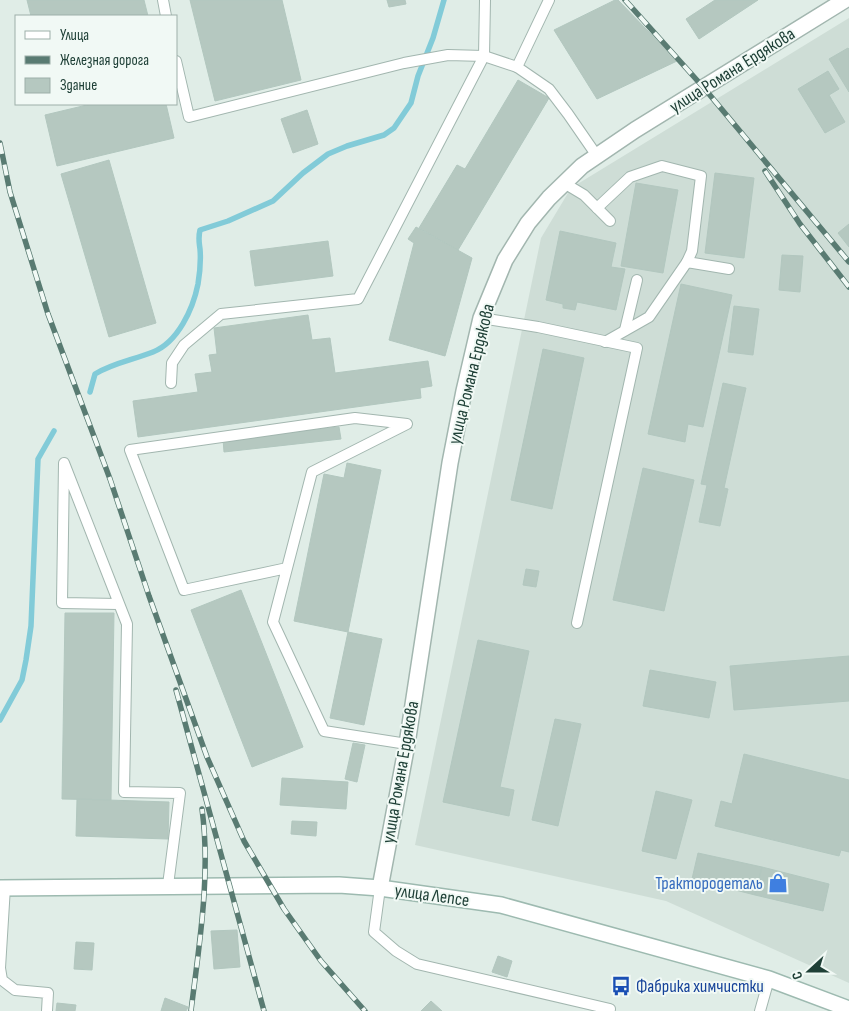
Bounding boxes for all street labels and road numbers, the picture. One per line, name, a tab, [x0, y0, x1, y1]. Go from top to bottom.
street label: улица Романа Ердякова	[666, 23, 799, 117]
street label: улица Романа Ердякова	[444, 302, 499, 446]
street label: улица Романа Ердякова	[378, 699, 423, 845]
street label: улица Лепсе	[393, 880, 471, 911]

